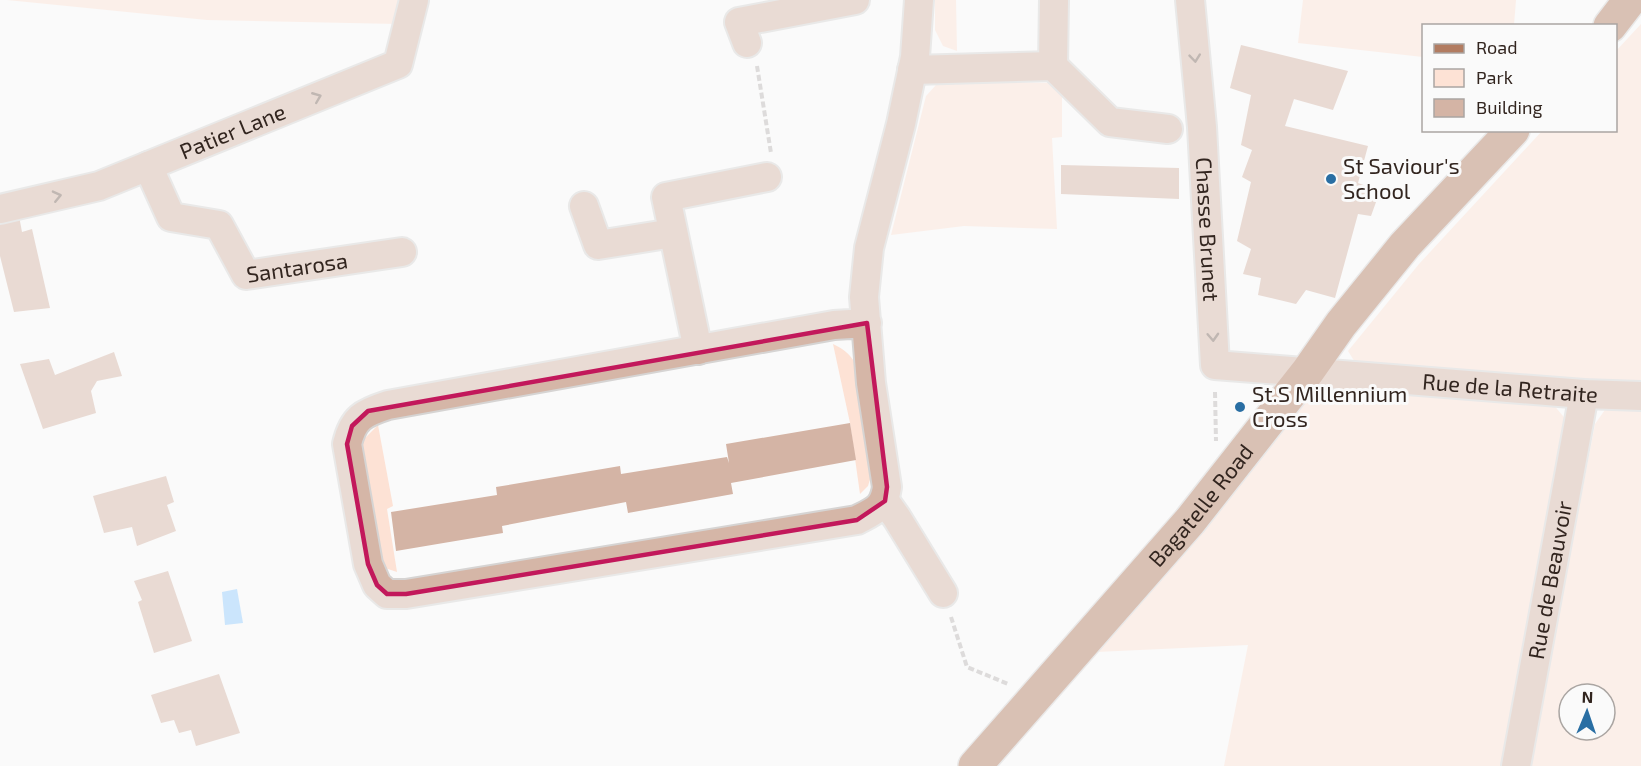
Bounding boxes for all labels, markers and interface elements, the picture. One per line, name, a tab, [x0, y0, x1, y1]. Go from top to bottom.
legend	[1422, 24, 1617, 132]
text: Road	[1476, 36, 1517, 58]
one-way arrow	[1188, 54, 1201, 63]
text: Park	[1476, 66, 1513, 88]
one-way arrow	[311, 92, 322, 104]
text: Building	[1476, 96, 1543, 118]
street label: Patier Lane	[176, 97, 289, 164]
place label: St Saviour's School	[1343, 152, 1460, 203]
street label: Chasse Brunet	[1192, 156, 1226, 302]
marker: St Saviour's School	[1324, 172, 1338, 186]
one-way arrow	[52, 190, 62, 203]
street label: Santarosa	[245, 246, 349, 287]
one-way arrow	[1207, 332, 1220, 341]
street label: Rue de la Retraite	[1421, 367, 1598, 406]
place label: St.S Millennium Cross	[1252, 380, 1407, 431]
marker: St.S Millennium Cross	[1233, 400, 1247, 414]
street label: Bagatelle Road	[1142, 438, 1258, 571]
street label: Rue de Beauvoir	[1522, 498, 1576, 661]
north arrow	[1557, 682, 1617, 742]
text: N	[1581, 687, 1594, 706]

